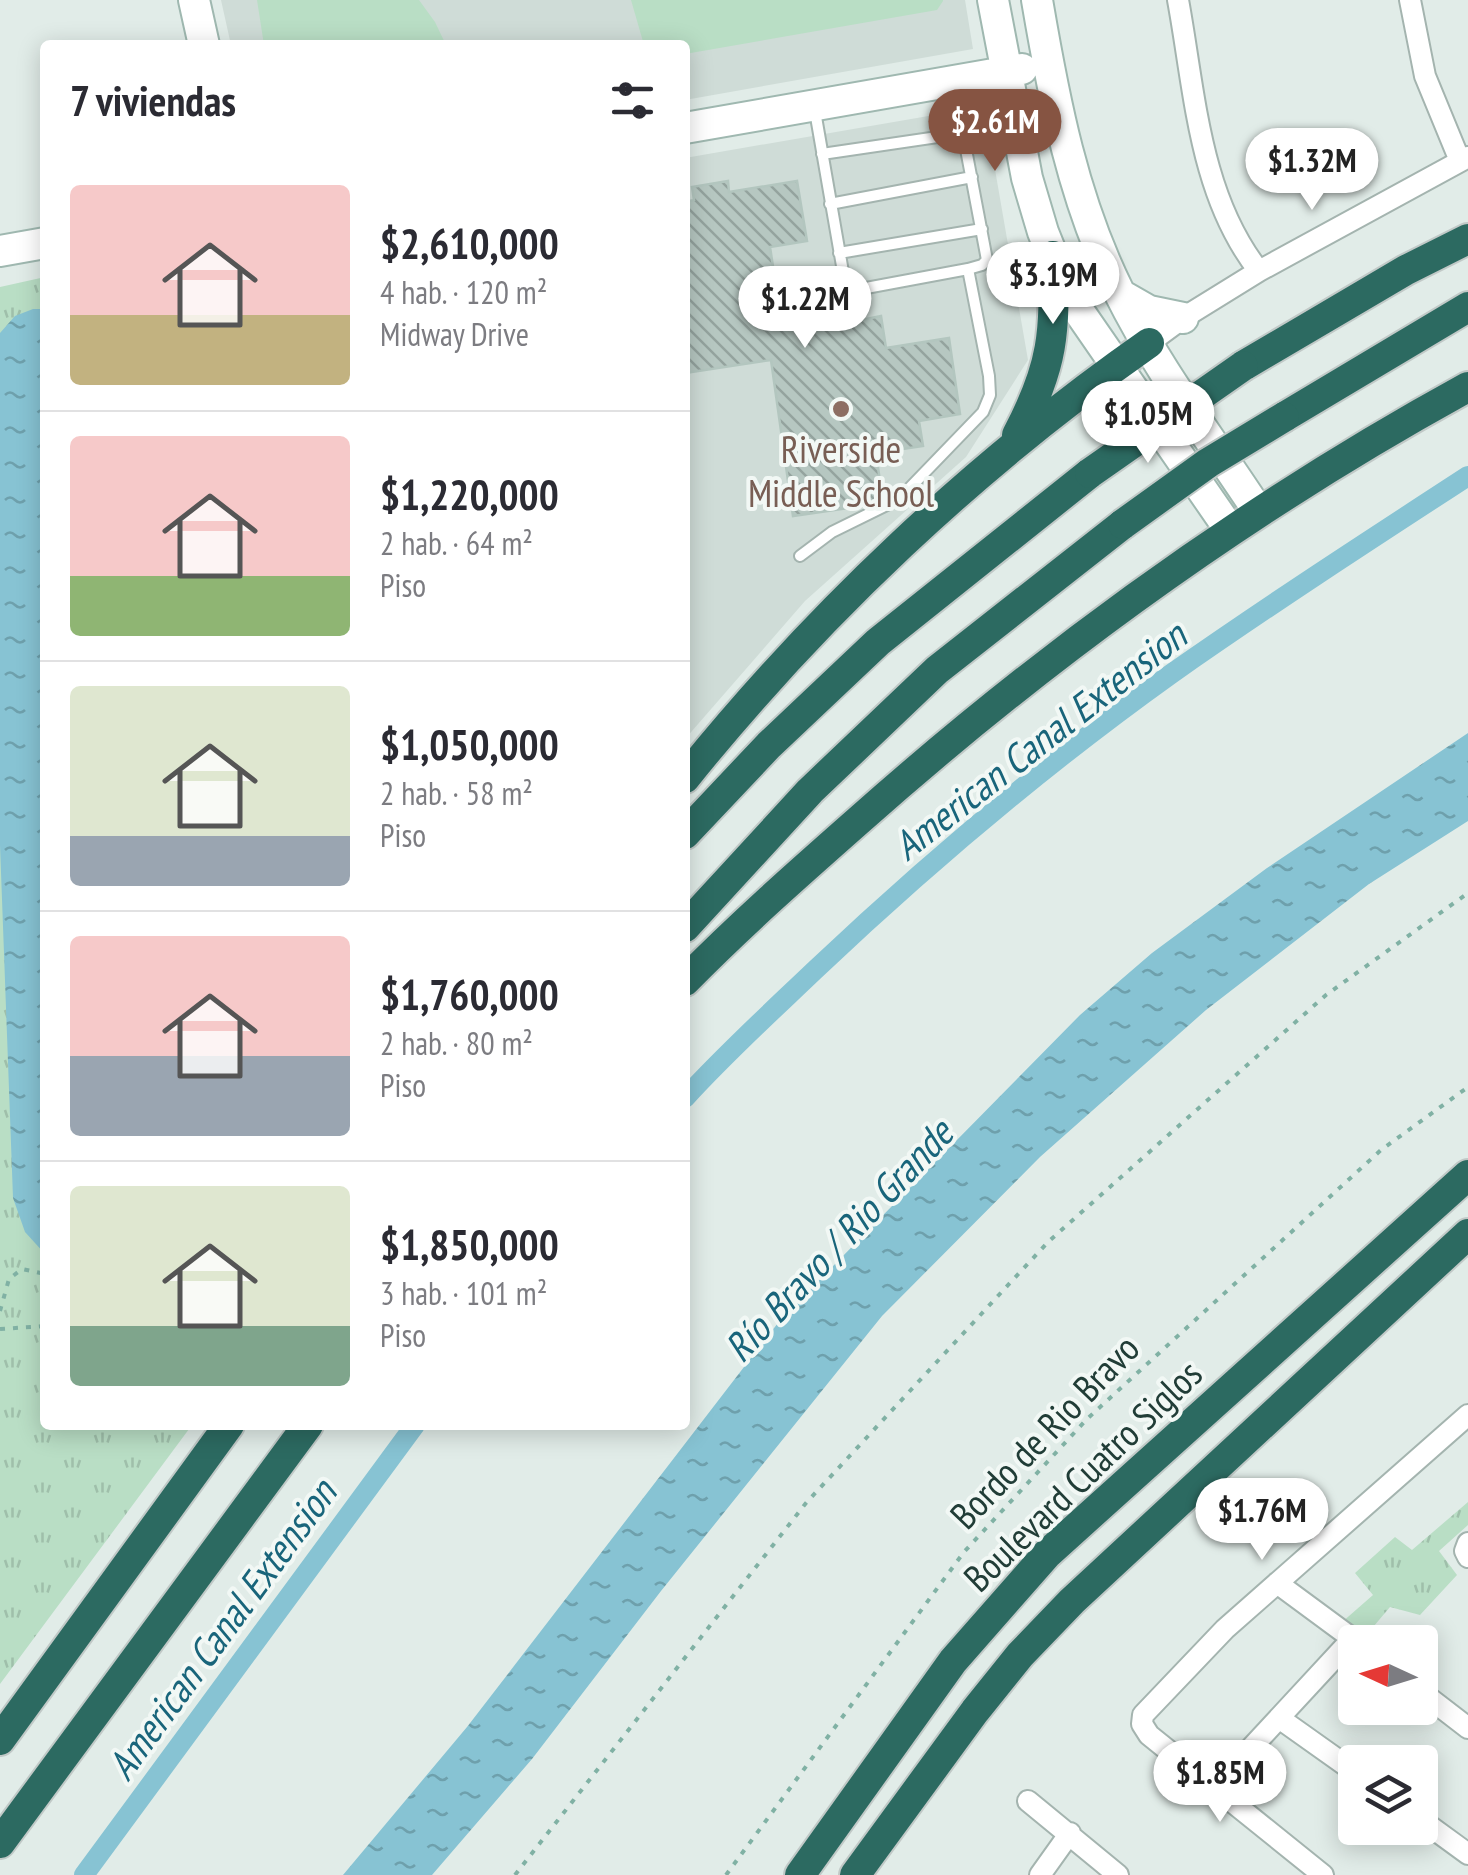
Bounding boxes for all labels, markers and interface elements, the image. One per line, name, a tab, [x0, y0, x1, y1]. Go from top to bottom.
text: 7 viviendas	[70, 73, 236, 128]
icon: filters	[605, 73, 660, 128]
pin: $2.61M	[914, 89, 1076, 174]
text: $2.61M	[950, 100, 1040, 142]
pin: $1.32M	[1231, 128, 1393, 213]
text: $1.32M	[1267, 139, 1357, 181]
text: $2,610,000	[380, 216, 559, 271]
icon: home	[150, 225, 270, 345]
pin: $3.19M	[972, 242, 1134, 327]
text: $3.19M	[1008, 253, 1098, 295]
pin: $1.22M	[724, 266, 886, 351]
text: 4 hab. · 120 m²	[380, 271, 547, 313]
text: $1.22M	[760, 277, 850, 319]
text: Midway Drive	[380, 313, 529, 355]
pin: $1.05M	[1067, 381, 1229, 466]
text: $1.05M	[1103, 392, 1193, 434]
marker: Riverside Middle School	[830, 398, 852, 420]
place label: Riverside Middle School	[748, 424, 934, 517]
text: $1,220,000	[380, 467, 559, 522]
icon: home	[150, 476, 270, 596]
text: 2 hab. · 64 m²	[380, 522, 533, 564]
text: Piso	[380, 564, 426, 606]
water label: American Canal Extension	[882, 608, 1198, 871]
text: $1,050,000	[380, 717, 559, 772]
icon: home	[150, 726, 270, 846]
text: 2 hab. · 58 m²	[380, 772, 533, 814]
text: Piso	[380, 814, 426, 856]
text: $1,760,000	[380, 967, 559, 1022]
icon: home	[150, 976, 270, 1096]
text: 2 hab. · 80 m²	[380, 1022, 533, 1064]
text: Piso	[380, 1064, 426, 1106]
water label: Río Bravo / Rio Grande	[712, 1106, 965, 1372]
text: $1,850,000	[380, 1217, 559, 1272]
icon: home	[150, 1226, 270, 1346]
text: 3 hab. · 101 m²	[380, 1272, 547, 1314]
text: Piso	[380, 1314, 426, 1356]
street label: Bordo de Rio Bravo	[939, 1324, 1149, 1538]
street label: Boulevard Cuatro Siglos	[953, 1349, 1211, 1601]
water label: American Canal Extension	[95, 1467, 349, 1789]
pin: $1.76M	[1181, 1478, 1343, 1563]
text: $1.76M	[1217, 1489, 1307, 1531]
north arrow	[1338, 1625, 1438, 1725]
map controls	[1338, 1625, 1438, 1845]
pin: $1.85M	[1139, 1740, 1301, 1825]
button: layers	[1338, 1745, 1438, 1845]
text: $1.85M	[1175, 1751, 1265, 1793]

